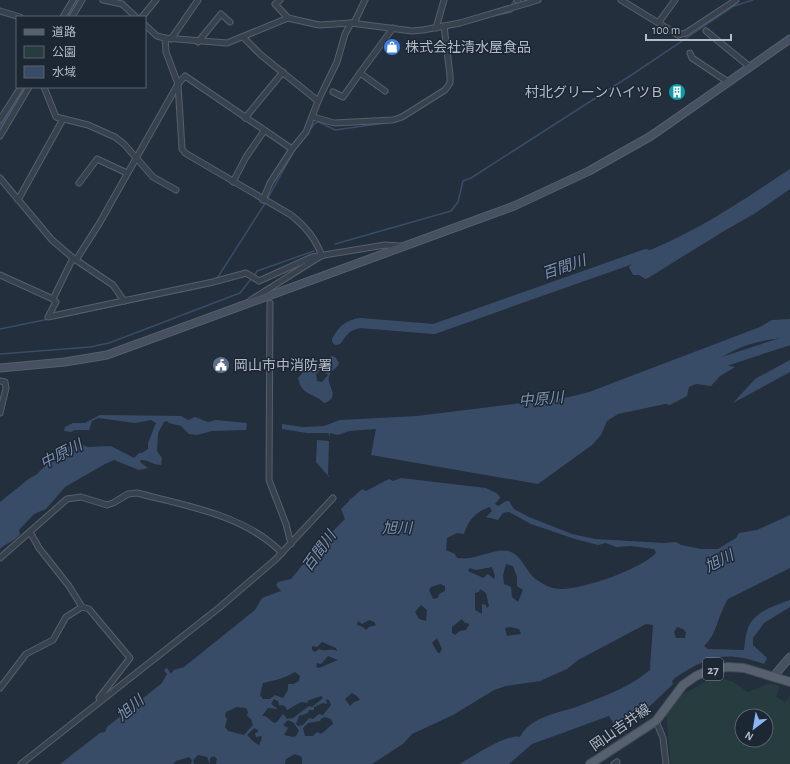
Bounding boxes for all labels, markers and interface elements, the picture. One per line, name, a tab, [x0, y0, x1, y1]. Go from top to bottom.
legend	[16, 16, 146, 88]
scale bar	[646, 16, 731, 42]
text: 100 m	[652, 24, 680, 36]
text: 道路	[52, 25, 76, 38]
shop icon: 株式会社清水屋食品	[382, 37, 402, 57]
place label: 株式会社清水屋食品	[405, 40, 531, 55]
text: 公園	[52, 46, 76, 58]
text: 水域	[52, 66, 76, 78]
building icon: 村北グリーンハイツＢ	[667, 82, 687, 102]
place label: 村北グリーンハイツＢ	[525, 84, 664, 100]
water label: 百間川	[540, 252, 590, 282]
public building icon: 岡山市中消防署	[211, 355, 231, 375]
place label: 岡山市中消防署	[234, 358, 332, 373]
water label: 中原川	[518, 389, 566, 409]
water label: 中原川	[37, 436, 86, 471]
water label: 旭川	[382, 520, 414, 536]
water label: 百間川	[300, 527, 340, 574]
water label: 旭川	[702, 546, 738, 575]
road number: 27	[703, 658, 723, 680]
water label: 旭川	[113, 691, 148, 724]
street label: 岡山吉井線	[587, 700, 653, 754]
north arrow	[734, 708, 774, 748]
text: N	[743, 729, 755, 743]

